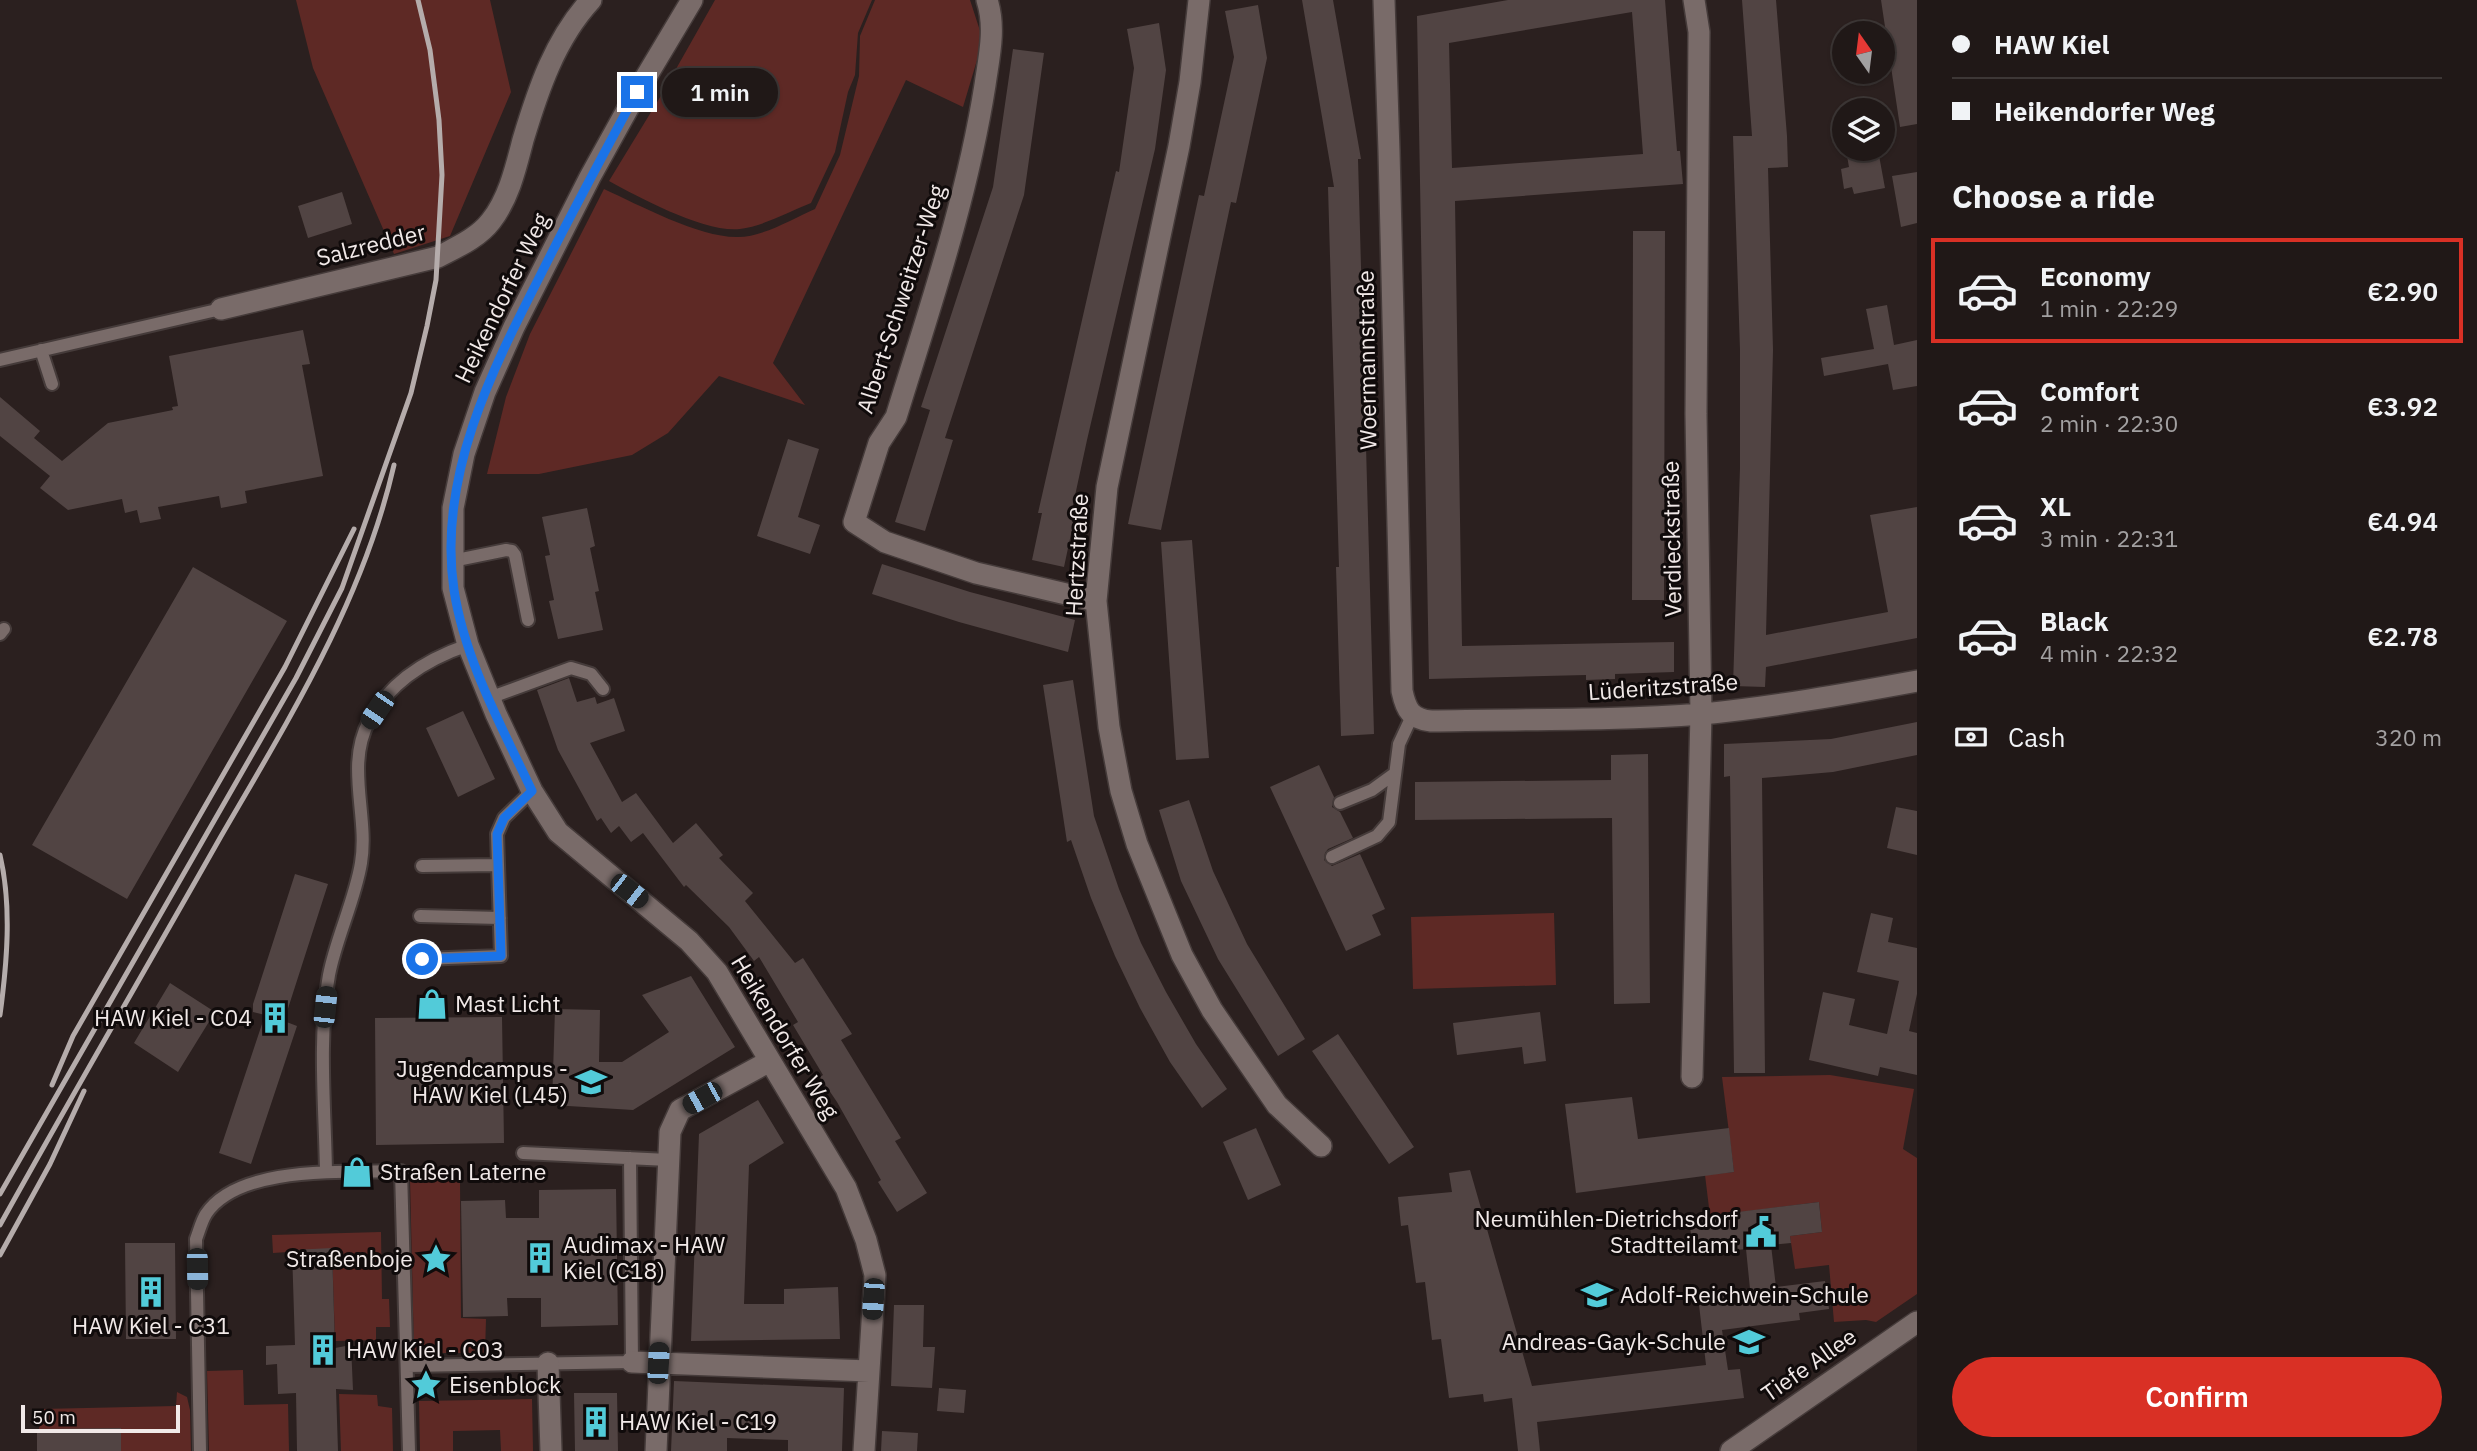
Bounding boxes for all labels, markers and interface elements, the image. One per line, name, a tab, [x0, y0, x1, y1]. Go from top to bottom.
north arrow	[1832, 21, 1895, 84]
map controls	[1832, 21, 1895, 161]
text: HAW Kiel	[1994, 27, 2109, 61]
callout: 1 min	[662, 68, 777, 116]
route end	[621, 76, 653, 108]
text: 1 min	[690, 77, 750, 107]
text: Heikendorfer Weg	[1994, 94, 2215, 128]
button: layers	[1832, 98, 1895, 161]
text: Choose a ride	[1952, 175, 2155, 217]
street label: Albert-Schweitzer-Weg	[849, 181, 951, 417]
street label: Heikendorfer Weg	[447, 208, 555, 388]
street label: Salzredder	[313, 216, 429, 272]
icon: car	[1956, 259, 2019, 322]
text: Economy	[2040, 259, 2151, 293]
street label: Woermannstraße	[1349, 270, 1383, 450]
text: €2.90	[2367, 274, 2438, 308]
text: 1 min · 22:29	[2040, 293, 2178, 323]
icon: car	[1956, 374, 2019, 437]
text: Comfort	[2040, 374, 2139, 408]
text: €3.92	[2367, 389, 2438, 423]
text: 2 min · 22:30	[2040, 408, 2178, 438]
street label: Verdieckstraße	[1655, 461, 1687, 618]
icon: car	[1956, 489, 2019, 552]
text: XL	[2040, 489, 2071, 523]
street label: Hertzstraße	[1058, 493, 1094, 617]
text: €4.94	[2367, 504, 2438, 538]
text: 3 min · 22:31	[2040, 523, 2178, 553]
icon: car	[1956, 604, 2019, 667]
text: Black	[2040, 604, 2108, 638]
text: €2.78	[2367, 619, 2438, 653]
text: 4 min · 22:32	[2040, 638, 2178, 668]
street label: Lüderitzstraße	[1587, 666, 1739, 706]
car	[357, 687, 398, 733]
icon: cash	[1952, 718, 1990, 756]
text: Cash	[2008, 720, 2065, 754]
text: 320 m	[2375, 722, 2442, 752]
car	[606, 870, 653, 912]
route start	[406, 943, 438, 975]
street label: Heikendorfer Weg	[725, 949, 847, 1124]
car	[313, 985, 338, 1029]
shop icon: Mast Licht	[415, 987, 449, 1021]
place label: Mast Licht	[455, 988, 560, 1018]
building icon: HAW Kiel - C04	[258, 1001, 292, 1035]
place label: HAW Kiel - C04	[94, 1002, 252, 1032]
place label: Jugendcampus - HAW Kiel (L45)	[396, 1053, 568, 1109]
school or university icon: Jugendcampus - HAW Kiel (L45)	[574, 1065, 608, 1099]
car	[679, 1079, 726, 1117]
shop icon: Straßen Laterne	[340, 1155, 374, 1189]
place label: Straßen Laterne	[380, 1156, 546, 1186]
place label: Neumühlen-Dietrichsdorf Stadtteilamt	[1475, 1203, 1738, 1259]
public building icon: Neumühlen-Dietrichsdorf Stadtteilamt	[1744, 1215, 1778, 1249]
place label: Audimax - HAW Kiel (C18)	[563, 1229, 726, 1285]
building icon: Audimax - HAW Kiel (C18)	[523, 1241, 557, 1275]
place icon: Straßenboje	[419, 1242, 453, 1276]
place label: Straßenboje	[286, 1243, 413, 1273]
car	[187, 1248, 208, 1290]
building icon: HAW Kiel - C31	[134, 1275, 168, 1309]
car	[862, 1277, 885, 1321]
school or university icon: Adolf-Reichwein-Schule	[1580, 1278, 1614, 1312]
place label: Adolf-Reichwein-Schule	[1620, 1279, 1869, 1309]
place label: HAW Kiel - C31	[72, 1310, 230, 1340]
street label: Tiefe Allee	[1755, 1321, 1862, 1408]
school or university icon: Andreas-Gayk-Schule	[1732, 1325, 1766, 1359]
place label: Andreas-Gayk-Schule	[1502, 1326, 1726, 1356]
building icon: HAW Kiel - C03	[306, 1333, 340, 1367]
place label: HAW Kiel - C03	[346, 1334, 504, 1364]
car	[647, 1341, 670, 1385]
button: Confirm	[1952, 1357, 2442, 1437]
place icon: Eisenblock	[409, 1368, 443, 1402]
place label: Eisenblock	[449, 1369, 561, 1399]
scale bar	[21, 1402, 180, 1434]
text: 50 m	[32, 1405, 76, 1429]
building icon: HAW Kiel - C19	[579, 1405, 613, 1439]
place label: HAW Kiel - C19	[619, 1406, 777, 1436]

